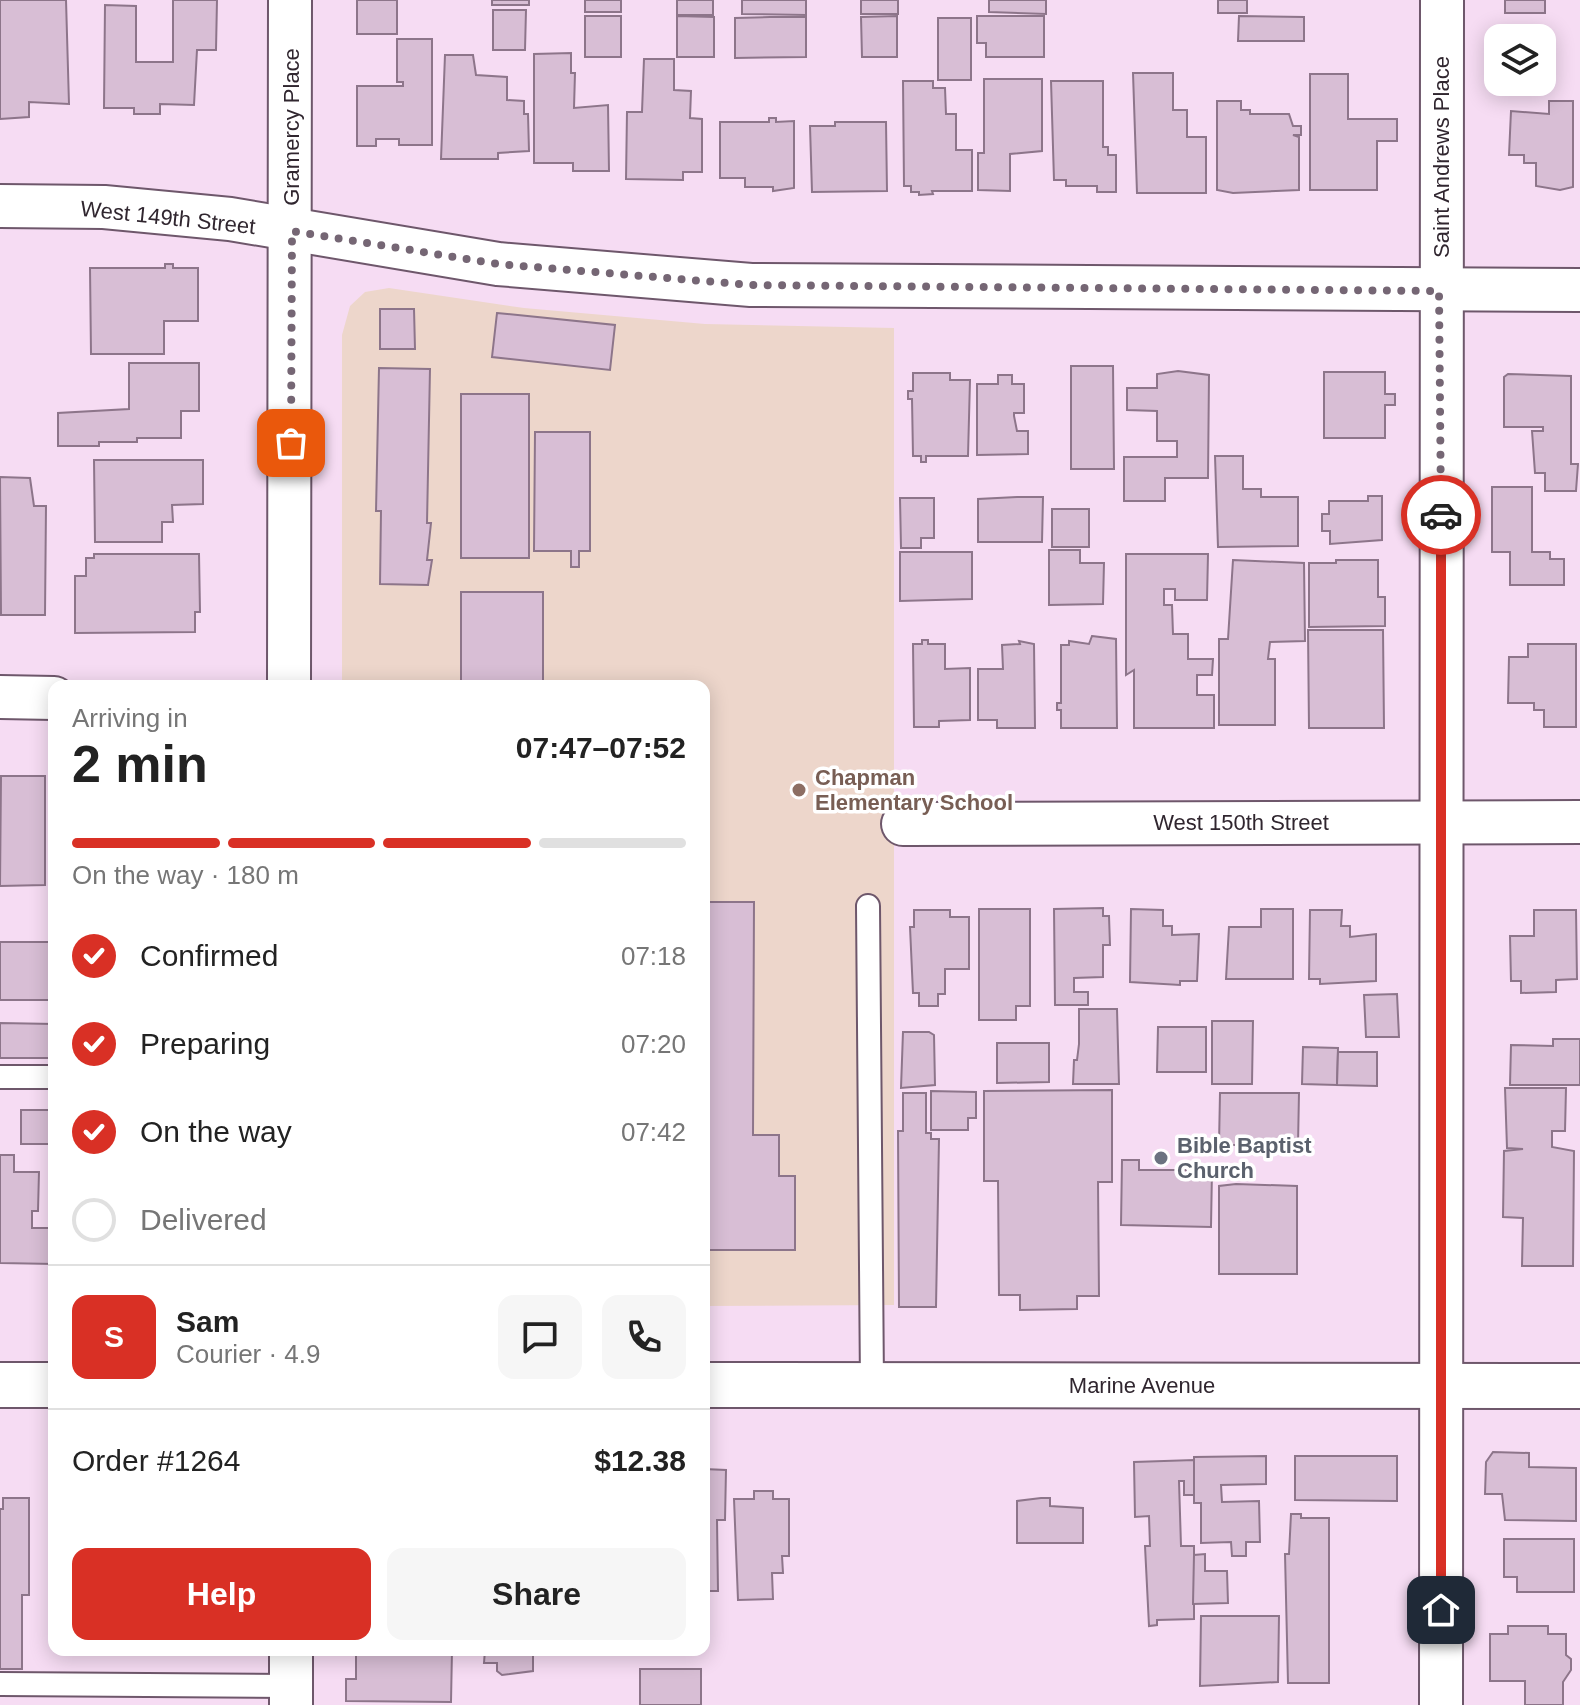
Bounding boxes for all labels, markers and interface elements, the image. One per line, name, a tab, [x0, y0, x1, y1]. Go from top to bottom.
map controls	[1484, 24, 1556, 96]
button: layers	[1484, 24, 1556, 96]
street label: Gramercy Place	[279, 48, 304, 206]
street label: Saint Andrews Place	[1429, 56, 1454, 258]
street label: West 149th Street	[79, 196, 257, 239]
pin	[257, 409, 325, 477]
icon: bag	[269, 421, 313, 465]
courier	[1401, 475, 1481, 555]
icon: car	[1419, 493, 1463, 537]
text: Arriving in	[72, 703, 188, 733]
text: 07:47–07:52	[516, 731, 686, 764]
text: 2 min	[72, 735, 208, 793]
place label: Chapman Elementary School	[815, 765, 1013, 815]
marker: Chapman Elementary School	[790, 781, 808, 799]
street label: West 150th Street	[1153, 810, 1329, 835]
text: On the way · 180 m	[72, 860, 299, 890]
icon: check	[72, 934, 116, 978]
text: Confirmed	[140, 939, 278, 972]
text: 07:18	[621, 941, 686, 971]
icon: check	[72, 1022, 116, 1066]
text: Preparing	[140, 1027, 270, 1060]
text: 07:20	[621, 1029, 686, 1059]
icon: check	[72, 1110, 116, 1154]
text: On the way	[140, 1115, 292, 1148]
text: 07:42	[621, 1117, 686, 1147]
place label: Bible Baptist Church	[1177, 1133, 1312, 1183]
marker: Bible Baptist Church	[1152, 1149, 1170, 1167]
text: Delivered	[140, 1203, 267, 1236]
button: chat	[498, 1295, 582, 1379]
button: phone	[602, 1295, 686, 1379]
text: Sam	[176, 1305, 239, 1338]
text: S	[104, 1320, 124, 1353]
text: Courier · 4.9	[176, 1339, 321, 1369]
street label: Marine Avenue	[1069, 1373, 1215, 1398]
text: Order #1264	[72, 1444, 240, 1477]
text: $12.38	[594, 1444, 686, 1477]
button: Help	[72, 1548, 371, 1640]
button: Share	[387, 1548, 686, 1640]
pin	[1407, 1576, 1475, 1644]
icon: home	[1419, 1588, 1463, 1632]

